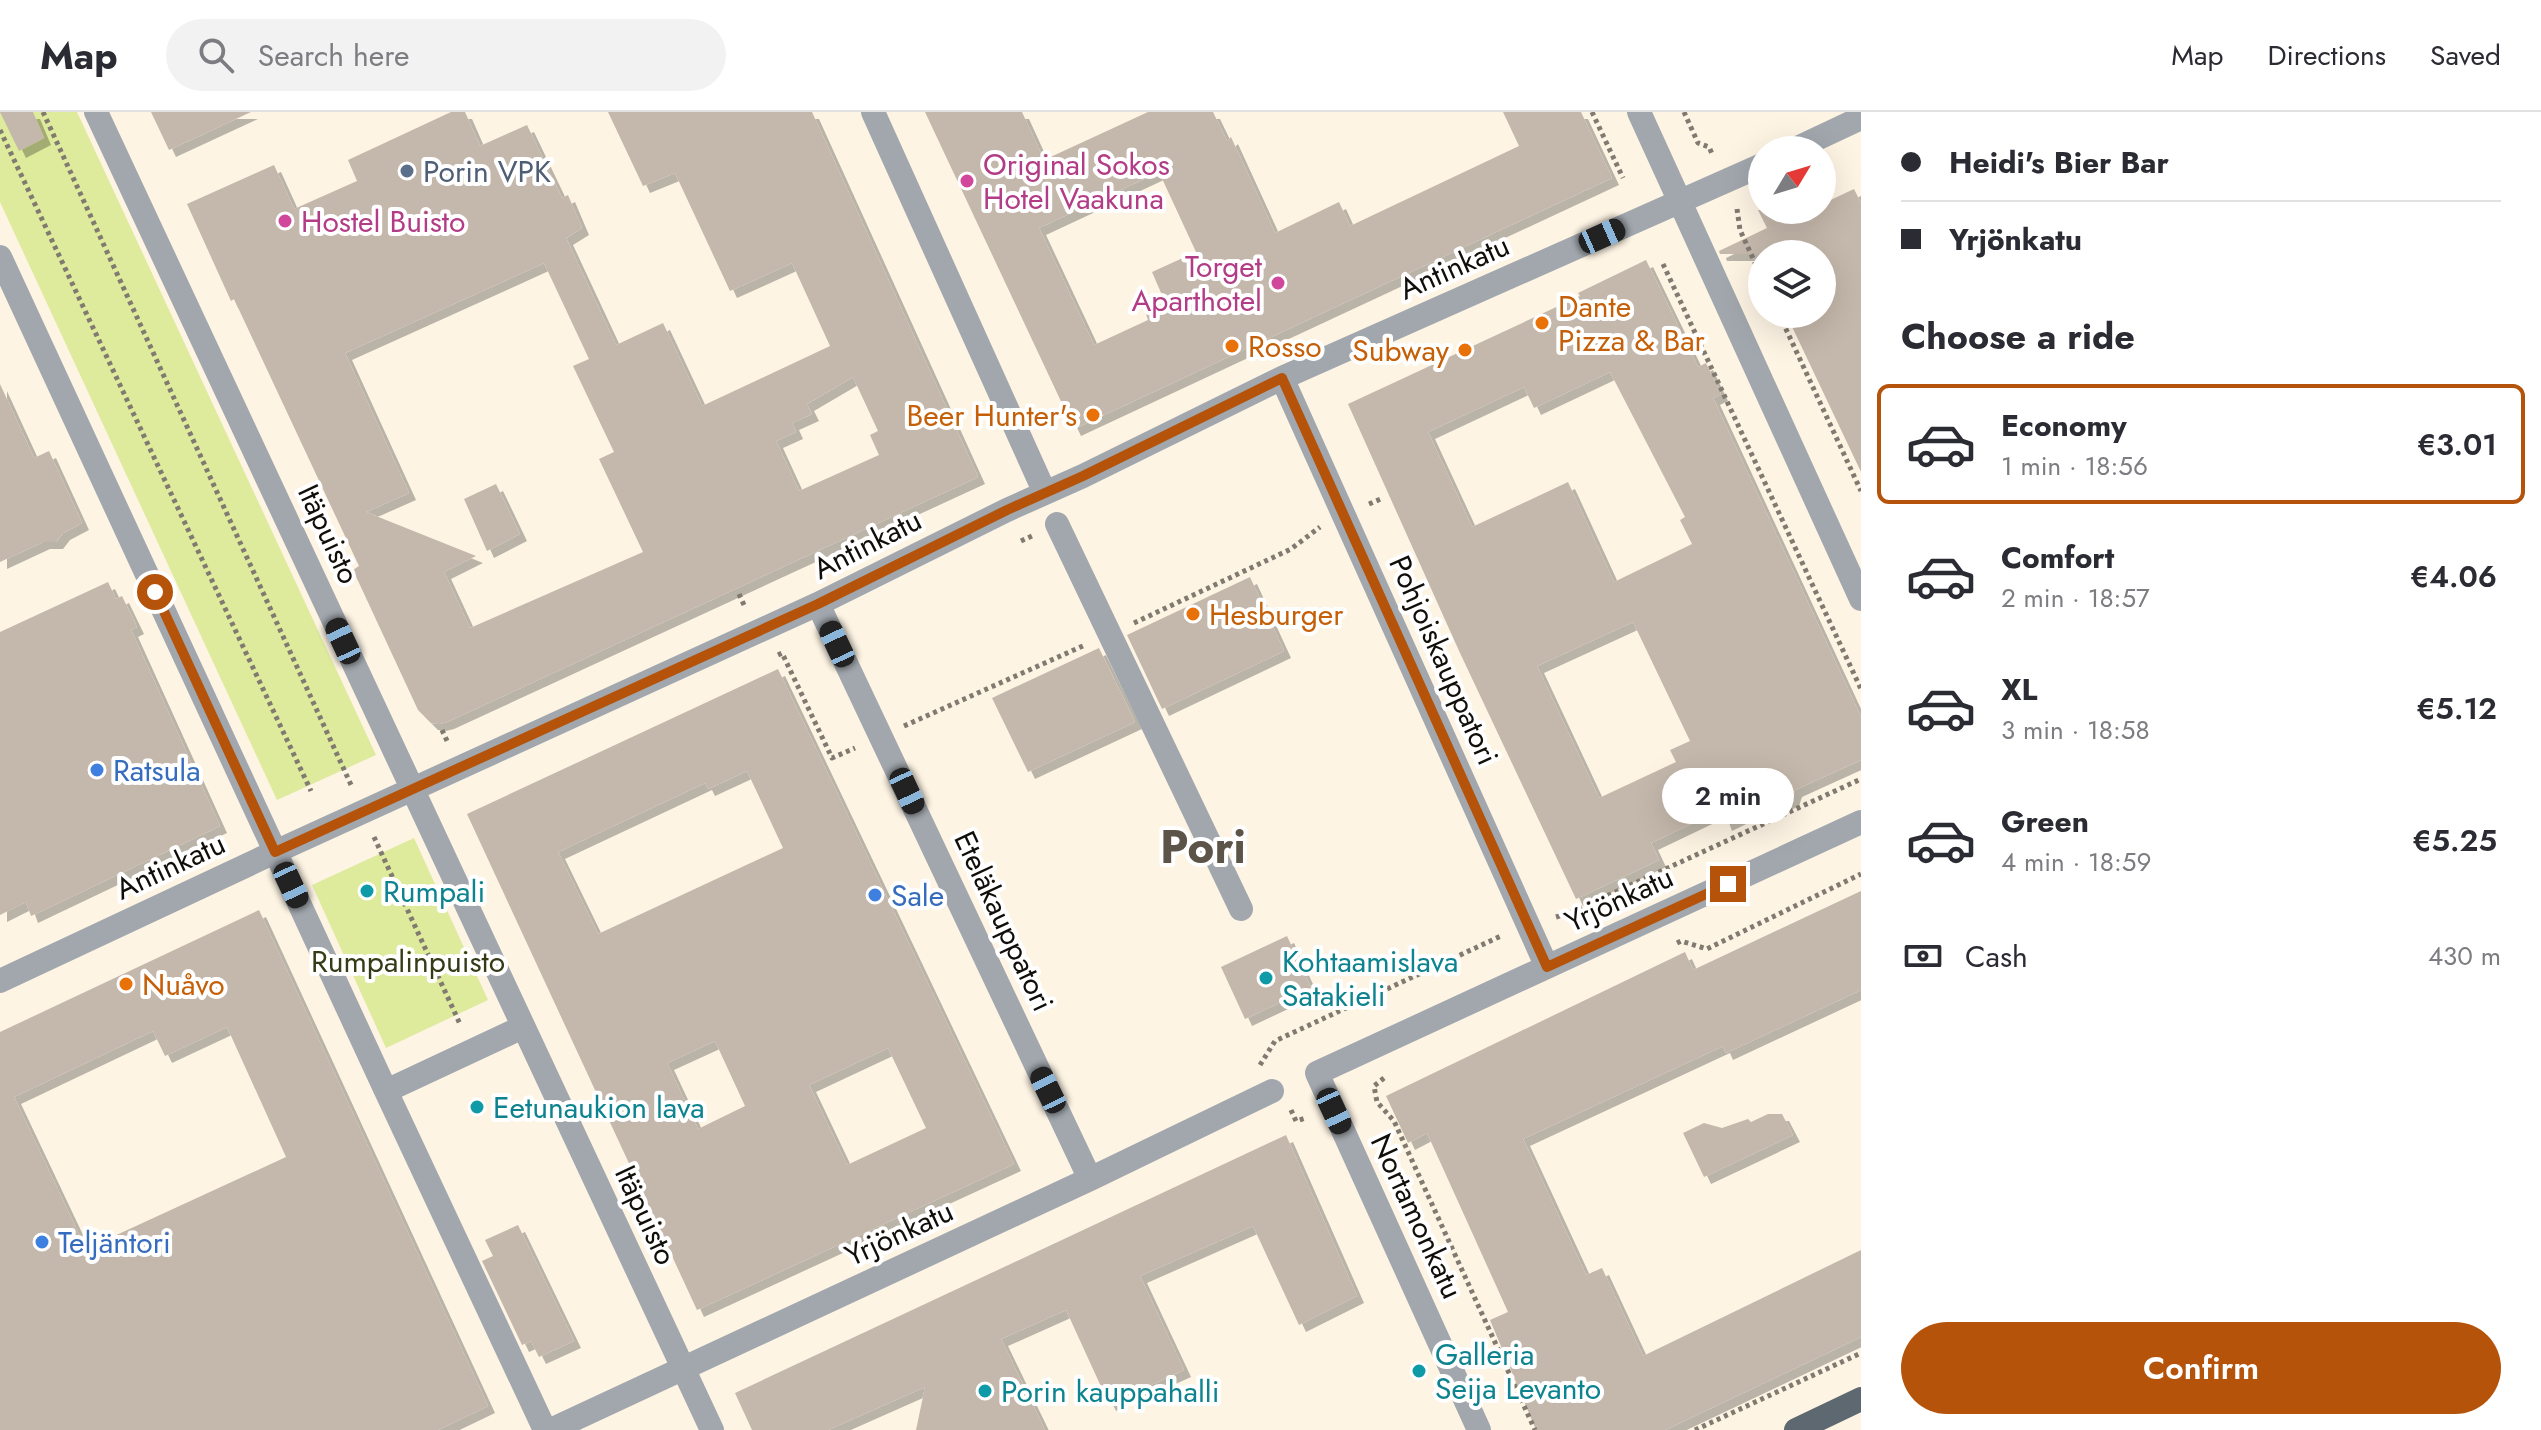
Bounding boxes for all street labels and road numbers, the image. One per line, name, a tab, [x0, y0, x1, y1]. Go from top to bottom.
street label: Antinkatu	[1392, 224, 1516, 310]
street label: Itäpuisto	[287, 477, 371, 591]
street label: Antinkatu	[805, 498, 929, 590]
street label: Pohjoiskauppatori	[1379, 548, 1509, 772]
street label: Antinkatu	[108, 822, 232, 910]
street label: Eteläkauppatori	[943, 824, 1065, 1018]
street label: Yrjönkatu	[1558, 855, 1680, 943]
street label: Nortamonkatu	[1360, 1126, 1474, 1306]
street label: Itäpuisto	[604, 1158, 688, 1272]
street label: Yrjönkatu	[838, 1189, 960, 1277]

